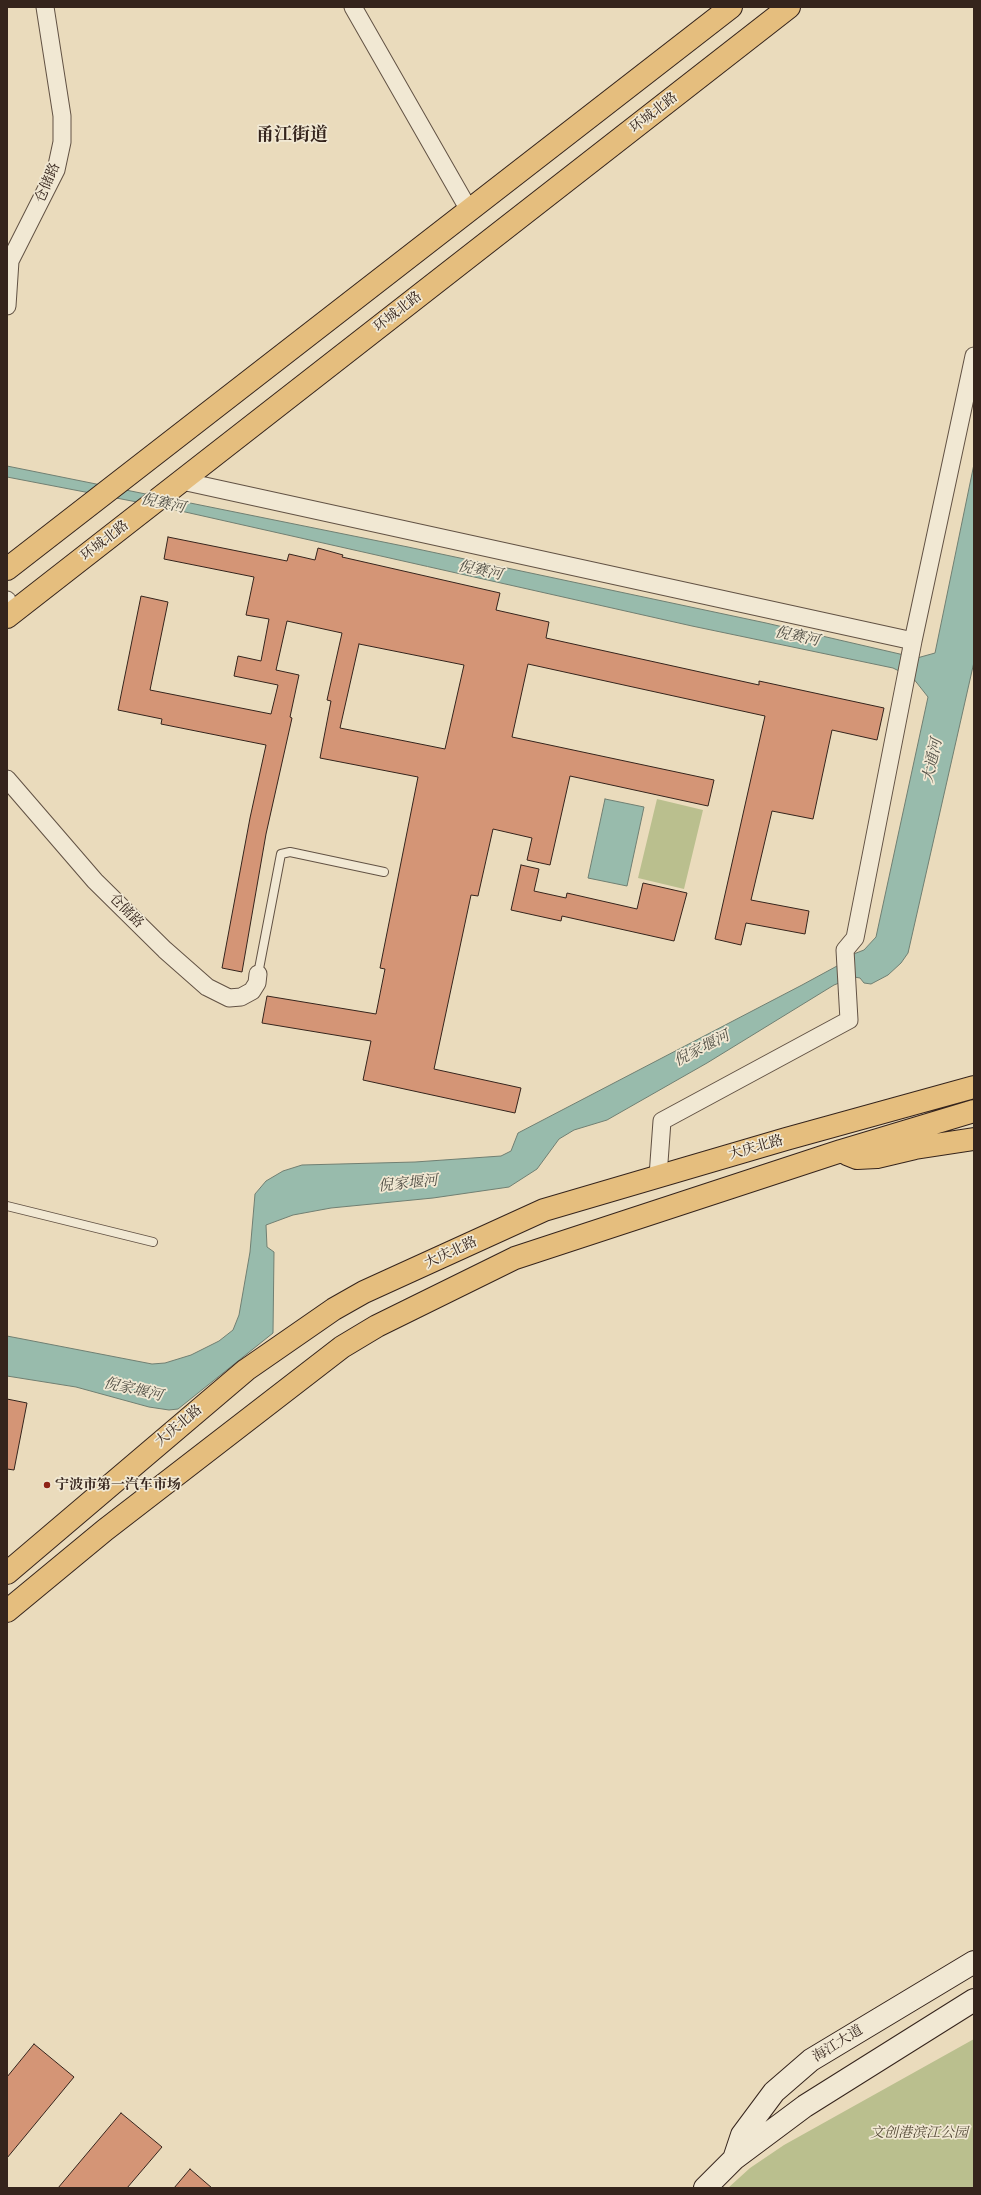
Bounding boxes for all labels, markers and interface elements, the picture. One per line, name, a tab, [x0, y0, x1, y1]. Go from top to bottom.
street label: 环城北路	[627, 89, 681, 137]
district label: 甬江街道	[256, 124, 328, 146]
street label: 仓储路	[32, 160, 64, 206]
street label: 环城北路	[371, 288, 425, 336]
water label: 倪赛河	[139, 491, 187, 517]
street label: 环城北路	[78, 517, 132, 565]
water label: 倪赛河	[456, 558, 504, 584]
water label: 倪赛河	[773, 624, 821, 650]
water label: 大通河	[920, 737, 946, 785]
street label: 仓储路	[105, 890, 147, 932]
water label: 倪家堰河	[671, 1027, 733, 1071]
street label: 大庆北路	[727, 1132, 785, 1164]
water label: 倪家堰河	[377, 1172, 439, 1196]
street label: 大庆北路	[422, 1234, 480, 1272]
water label: 倪家堰河	[102, 1374, 164, 1406]
street label: 大庆北路	[152, 1402, 206, 1450]
place label: 宁波市第一汽车市场	[55, 1477, 181, 1493]
marker: 宁波市第一汽车市场	[42, 1480, 52, 1490]
street label: 海江大道	[810, 2022, 866, 2066]
park label: 文创港滨江公园	[870, 2125, 968, 2141]

